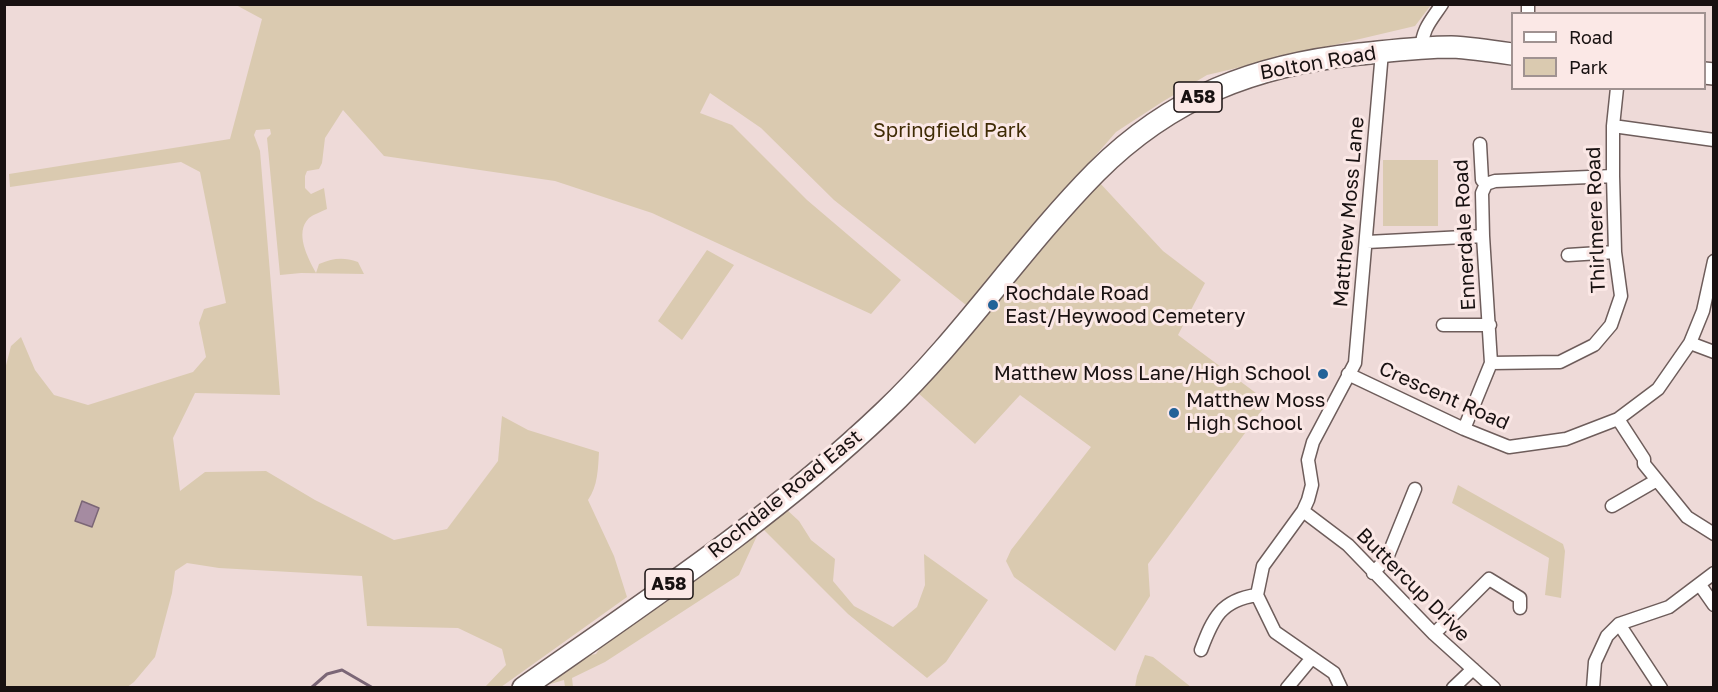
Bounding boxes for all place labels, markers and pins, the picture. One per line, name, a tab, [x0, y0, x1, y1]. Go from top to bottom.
place label: Rochdale Road East/Heywood Cemetery	[1005, 282, 1245, 329]
marker: Rochdale Road East/Heywood Cemetery	[986, 298, 1000, 312]
place label: Matthew Moss Lane/High School	[994, 362, 1311, 386]
marker: Matthew Moss Lane/High School	[1316, 367, 1330, 381]
place label: Matthew Moss High School	[1186, 389, 1325, 436]
marker: Matthew Moss High School	[1167, 406, 1181, 420]

